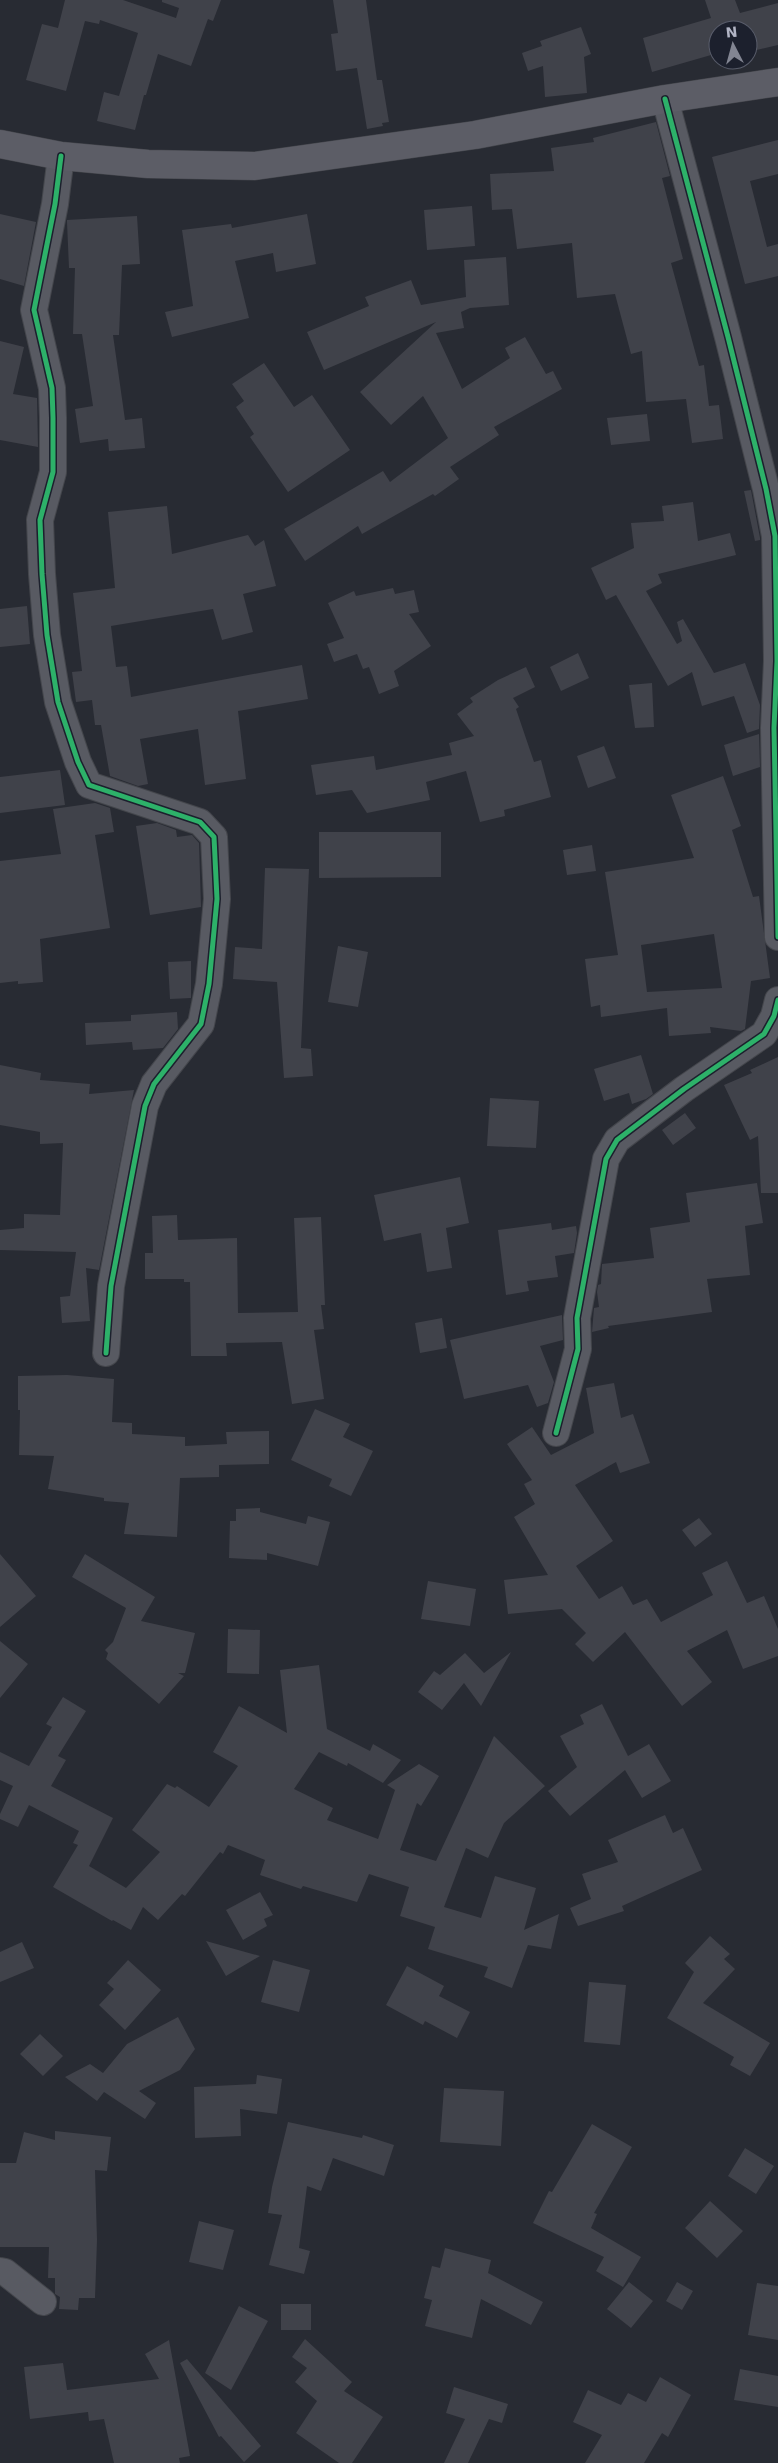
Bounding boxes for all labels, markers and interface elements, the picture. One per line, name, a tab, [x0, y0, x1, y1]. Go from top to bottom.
north arrow	[708, 20, 758, 70]
text: N	[725, 24, 738, 41]

